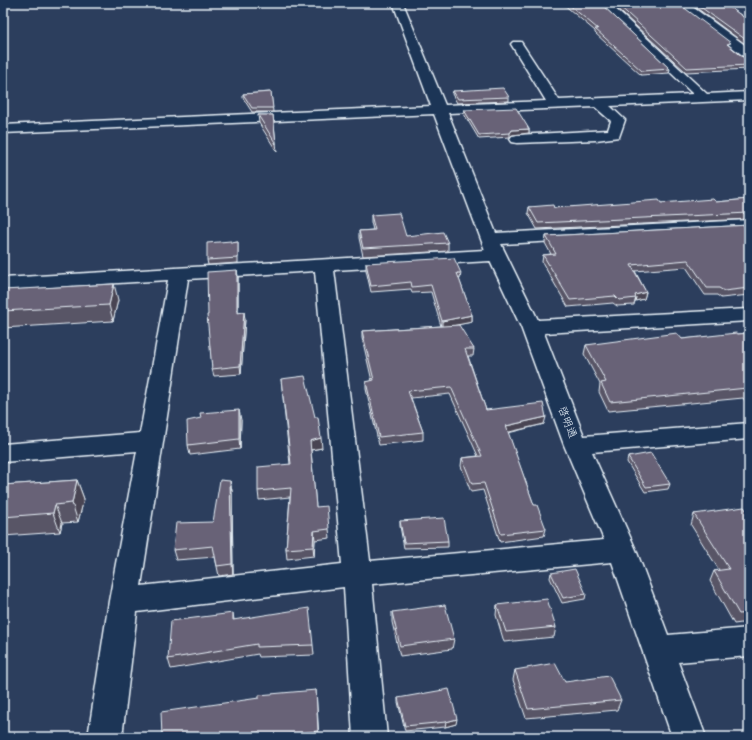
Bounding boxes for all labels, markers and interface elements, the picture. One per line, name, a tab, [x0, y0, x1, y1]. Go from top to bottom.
street label: 啓明通	[556, 404, 580, 440]

